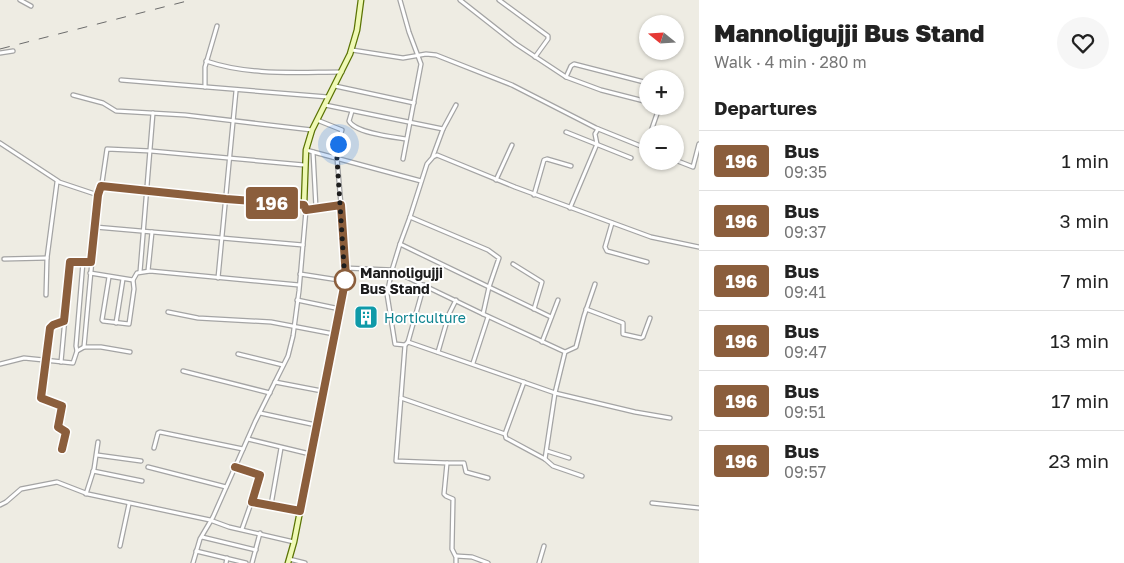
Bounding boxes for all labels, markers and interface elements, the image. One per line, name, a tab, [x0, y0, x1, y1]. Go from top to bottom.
north arrow	[639, 15, 684, 60]
map controls	[639, 15, 684, 170]
button: heart	[1057, 17, 1109, 69]
text: Mannoligujji Bus Stand	[714, 18, 984, 47]
text: Walk · 4 min · 280 m	[714, 52, 867, 72]
button: +	[639, 70, 684, 115]
text: Departures	[714, 96, 817, 119]
button: −	[639, 125, 684, 170]
your location	[326, 132, 351, 157]
text: Bus	[784, 139, 819, 162]
text: 1 min	[1061, 149, 1109, 172]
text: 196	[725, 150, 758, 172]
text: 09:35	[784, 162, 827, 182]
line badge: 196	[243, 187, 301, 219]
text: 196	[256, 192, 288, 214]
text: Bus	[784, 199, 819, 222]
text: 3 min	[1060, 209, 1109, 232]
text: 196	[725, 210, 758, 232]
text: 09:37	[784, 222, 826, 242]
text: Bus	[784, 259, 819, 282]
place label: Mannoligujji Bus Stand	[360, 264, 443, 297]
marker: Mannoligujji Bus Stand	[334, 269, 356, 291]
text: 7 min	[1061, 269, 1109, 292]
text: 196	[725, 270, 758, 292]
text: 09:41	[784, 282, 826, 302]
building icon: Horticulture	[353, 304, 379, 330]
place label: Horticulture	[384, 309, 466, 326]
text: Bus	[784, 319, 819, 342]
text: 13 min	[1050, 329, 1109, 352]
text: 196	[725, 330, 758, 352]
text: 09:47	[784, 342, 827, 362]
text: Bus	[784, 379, 819, 402]
text: 17 min	[1051, 389, 1109, 412]
text: 196	[725, 390, 758, 412]
text: 09:51	[784, 402, 825, 422]
text: Bus	[784, 439, 819, 462]
text: 23 min	[1049, 449, 1109, 472]
text: 196	[725, 450, 758, 472]
text: 09:57	[784, 462, 826, 482]

